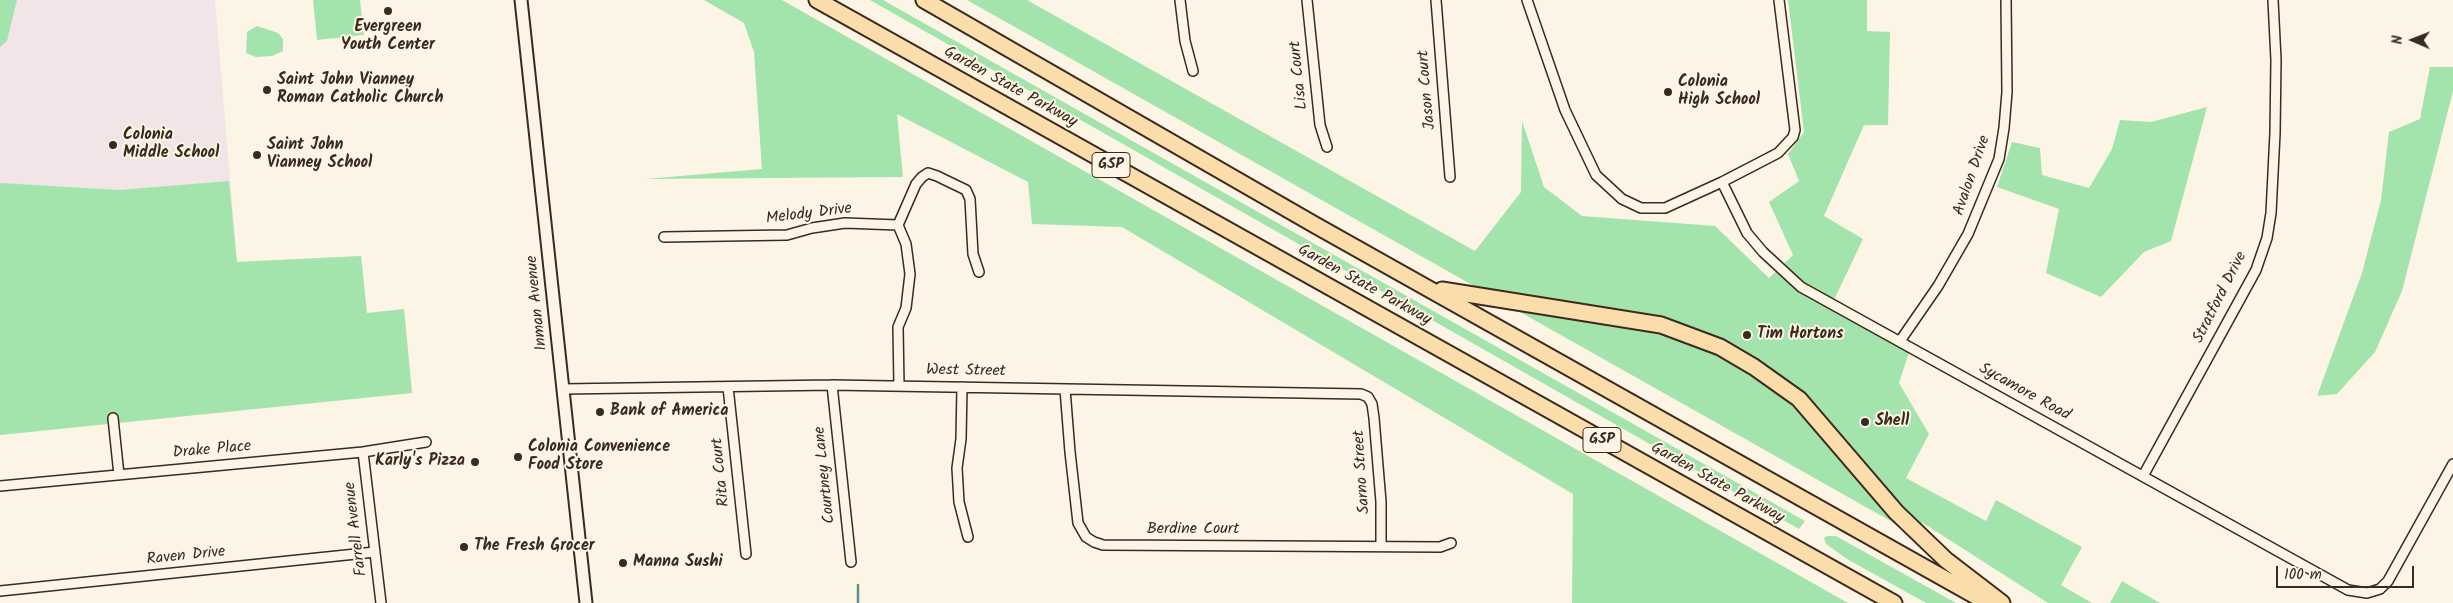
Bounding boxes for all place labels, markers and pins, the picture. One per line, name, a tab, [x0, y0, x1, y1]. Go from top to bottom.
marker: Evergreen Youth Center	[382, 5, 394, 17]
place label: Evergreen Youth Center	[341, 18, 435, 56]
place label: Saint John Vianney Roman Catholic Church	[277, 71, 443, 109]
place label: Colonia High School	[1678, 73, 1760, 111]
marker: Saint John Vianney Roman Catholic Church	[261, 84, 273, 96]
marker: Colonia High School	[1662, 86, 1674, 98]
place label: Colonia Middle School	[123, 126, 219, 164]
place label: Saint John Vianney School	[267, 136, 372, 174]
marker: Colonia Middle School	[107, 139, 119, 151]
marker: Saint John Vianney School	[251, 149, 263, 161]
place label: Tim Hortons	[1757, 325, 1843, 345]
marker: Tim Hortons	[1741, 329, 1753, 341]
place label: Bank of America	[610, 402, 728, 422]
marker: Bank of America	[594, 406, 606, 418]
place label: Shell	[1875, 412, 1909, 432]
marker: Shell	[1859, 416, 1871, 428]
place label: Colonia Convenience Food Store	[528, 438, 670, 476]
marker: Colonia Convenience Food Store	[512, 451, 524, 463]
place label: Karly's Pizza	[375, 452, 465, 472]
marker: Karly's Pizza	[469, 456, 481, 468]
place label: The Fresh Grocer	[474, 537, 595, 557]
marker: The Fresh Grocer	[458, 541, 470, 553]
place label: Manna Sushi	[633, 553, 723, 573]
marker: Manna Sushi	[617, 557, 629, 569]

